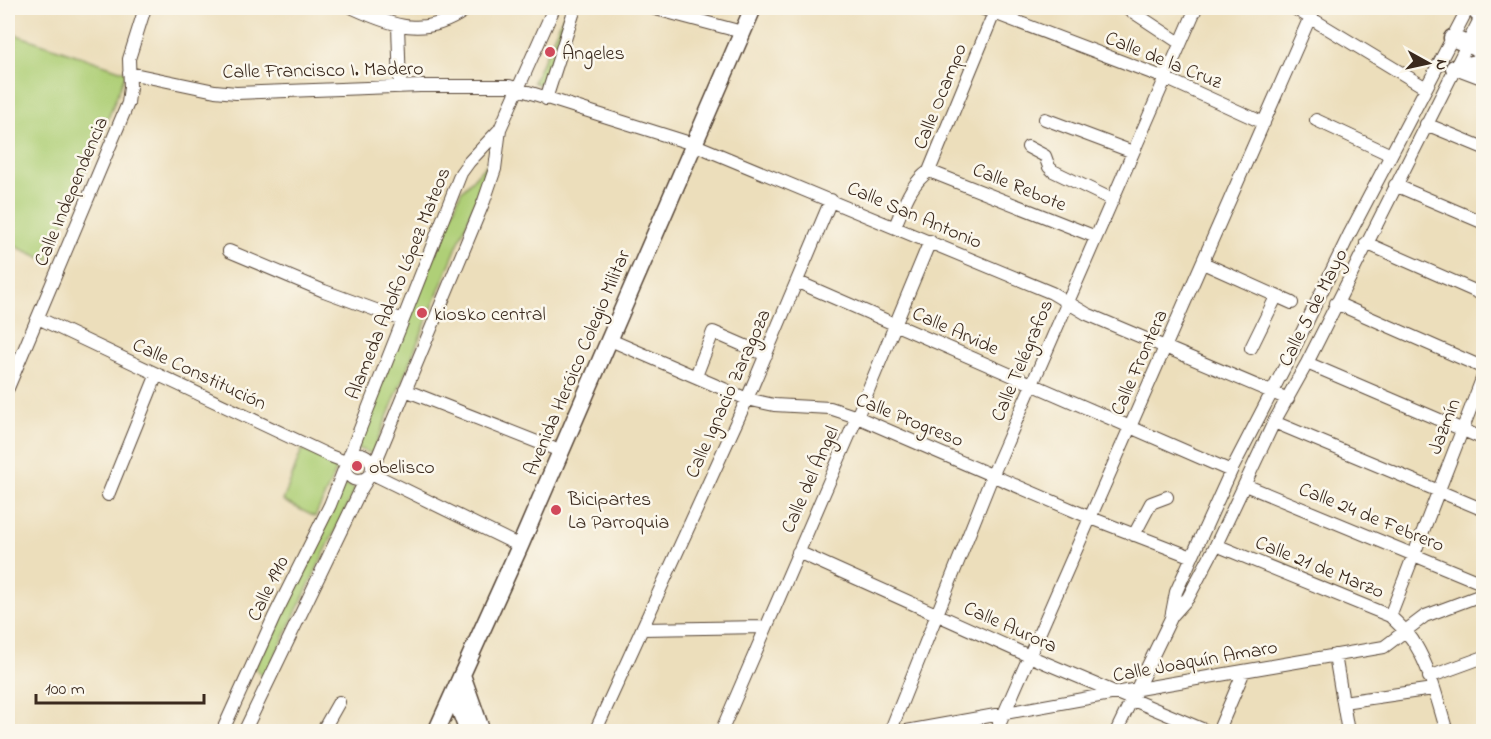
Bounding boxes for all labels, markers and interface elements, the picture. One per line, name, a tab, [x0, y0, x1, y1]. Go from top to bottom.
street label: Calle de la Cruz	[1100, 25, 1226, 98]
north arrow	[1398, 33, 1458, 93]
place label: Ángeles	[562, 40, 625, 70]
street label: Calle Ocampo	[907, 40, 976, 154]
marker: Ángeles	[543, 45, 557, 59]
street label: Calle Francisco I. Madero	[222, 55, 424, 88]
text: N	[1428, 58, 1454, 72]
street label: Calle Independencia	[28, 113, 117, 271]
street label: Calle Rebote	[968, 156, 1070, 220]
street label: Alameda Adolfo López Mateos	[339, 163, 459, 405]
street label: Calle San Antonio	[842, 175, 986, 258]
street label: Calle 5 de Mayo	[1272, 244, 1356, 372]
street label: Avenida Heróico Colegio Militar	[518, 245, 640, 481]
street label: Calle Telégrafos	[985, 296, 1063, 427]
street label: Calle Arvide	[907, 300, 1003, 364]
place label: kiosko central	[434, 301, 546, 330]
street label: Calle Ignacio Zaragoza	[679, 305, 781, 484]
marker: kiosko central	[415, 306, 429, 320]
street label: Calle Frontera	[1104, 306, 1177, 421]
street label: Calle Constitución	[127, 331, 271, 419]
street label: Calle Progreso	[850, 386, 967, 457]
street label: Jazmín	[1421, 395, 1469, 459]
street label: Calle del Ángel	[775, 422, 849, 539]
place label: obelisco	[369, 454, 435, 483]
marker: obelisco	[350, 459, 364, 473]
street label: Calle 24 de Febrero	[1294, 476, 1448, 561]
place label: Bicipartes La Parroquia	[567, 486, 669, 538]
marker: Bicipartes La Parroquia	[549, 503, 563, 517]
street label: Calle 21 de Marzo	[1250, 529, 1388, 607]
street label: Calle 1910	[241, 551, 298, 627]
street label: Calle Aurora	[959, 595, 1061, 662]
street label: Calle Joaquín Amaro	[1111, 634, 1280, 691]
scale bar	[36, 667, 204, 705]
text: 100 m	[45, 677, 85, 703]

